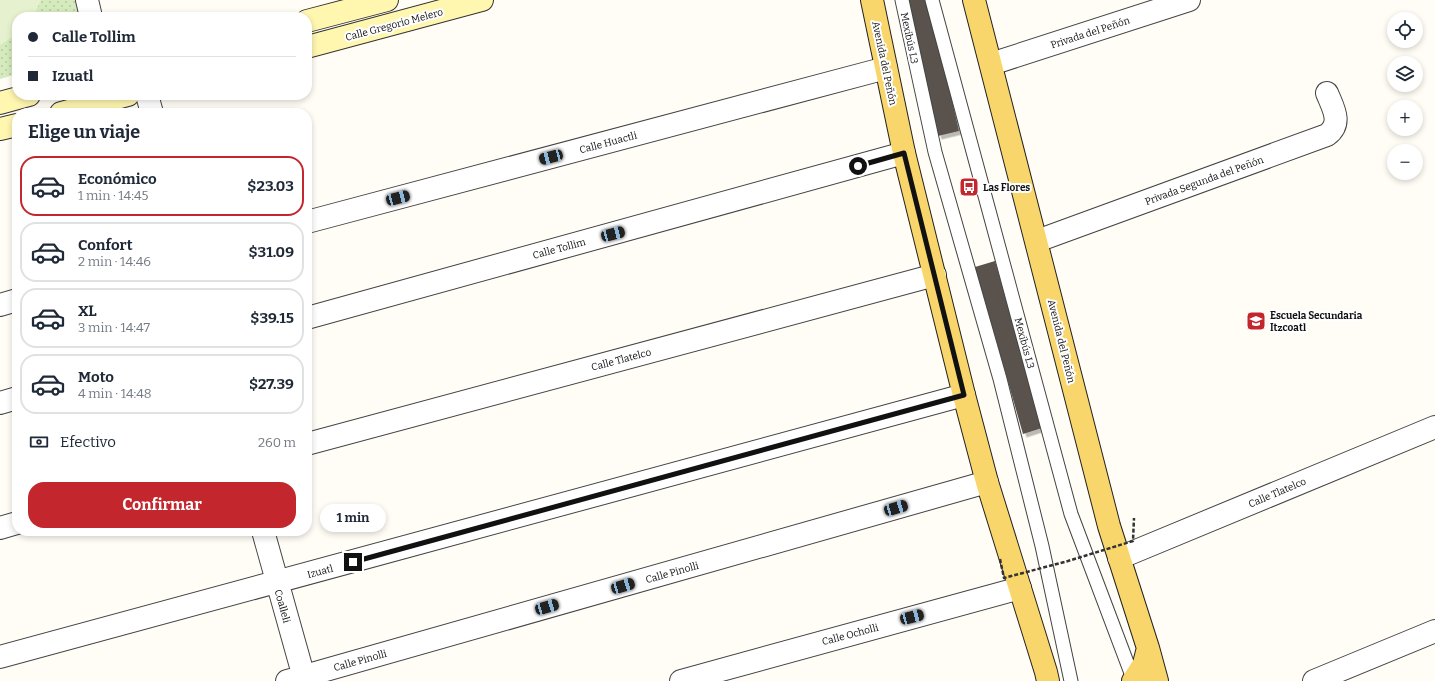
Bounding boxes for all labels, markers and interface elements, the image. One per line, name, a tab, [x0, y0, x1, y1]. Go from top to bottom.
street label: Calle Gregorio Melero	[344, 6, 445, 44]
street label: Mexibús L3	[898, 11, 921, 65]
map controls	[1387, 12, 1423, 180]
button: locate	[1387, 12, 1423, 48]
street label: Privada del Peñón	[1049, 14, 1132, 51]
street label: Avenida del Peñón	[869, 20, 899, 107]
text: Calle Tollim	[52, 28, 135, 46]
button: layers	[1387, 56, 1423, 92]
text: Izuatl	[52, 67, 93, 85]
button: +	[1387, 100, 1423, 136]
text: Elige un viaje	[28, 121, 140, 143]
street label: Calle Huactli	[578, 130, 638, 156]
button: −	[1387, 144, 1423, 180]
car	[538, 148, 564, 166]
street label: Privada Segunda del Peñón	[1143, 154, 1266, 208]
route start	[849, 157, 867, 175]
icon: car	[30, 168, 66, 204]
text: Económico	[78, 170, 157, 188]
bus stop icon: Las Flores	[958, 176, 980, 198]
text: $23.03	[247, 177, 294, 195]
place label: Las Flores	[983, 182, 1030, 194]
text: 1 min · 14:45	[78, 188, 148, 203]
car	[385, 189, 411, 207]
car	[600, 225, 626, 243]
icon: car	[30, 234, 66, 270]
text: Confort	[78, 236, 133, 254]
street label: Calle Tollim	[531, 236, 587, 262]
text: $31.09	[248, 243, 294, 261]
text: 2 min · 14:46	[78, 254, 151, 269]
street label: Avenida del Peñón	[1045, 298, 1077, 385]
icon: car	[30, 300, 66, 336]
text: XL	[78, 302, 97, 320]
text: $39.15	[250, 309, 294, 327]
school or university icon: Escuela Secundaria Itzcoatl	[1245, 310, 1267, 332]
place label: Escuela Secundaria Itzcoatl	[1270, 310, 1363, 334]
street label: Mexibús L3	[1011, 316, 1038, 370]
text: 3 min · 14:47	[78, 320, 150, 335]
street label: Calle Tlatelco	[590, 346, 653, 374]
icon: car	[30, 366, 66, 402]
text: Moto	[78, 368, 114, 386]
text: $27.39	[249, 375, 294, 393]
text: 4 min · 14:48	[78, 386, 152, 401]
icon: cash	[28, 431, 50, 453]
text: Efectivo	[60, 433, 116, 451]
text: 260 m	[258, 435, 296, 450]
street label: Calle Tlatelco	[1247, 475, 1308, 510]
button: Confirmar	[28, 482, 296, 528]
car	[883, 499, 909, 517]
callout: 1 min	[320, 504, 386, 532]
text: 1 min	[337, 510, 369, 525]
route end	[344, 553, 362, 571]
street label: Calle Pinolli	[644, 560, 700, 586]
street label: Izuatl	[306, 563, 335, 581]
car	[610, 577, 636, 595]
street label: Coalleli	[272, 588, 293, 625]
car	[534, 598, 560, 616]
car	[899, 608, 925, 626]
street label: Calle Ocholli	[821, 622, 880, 648]
street label: Calle Pinolli	[332, 648, 388, 674]

